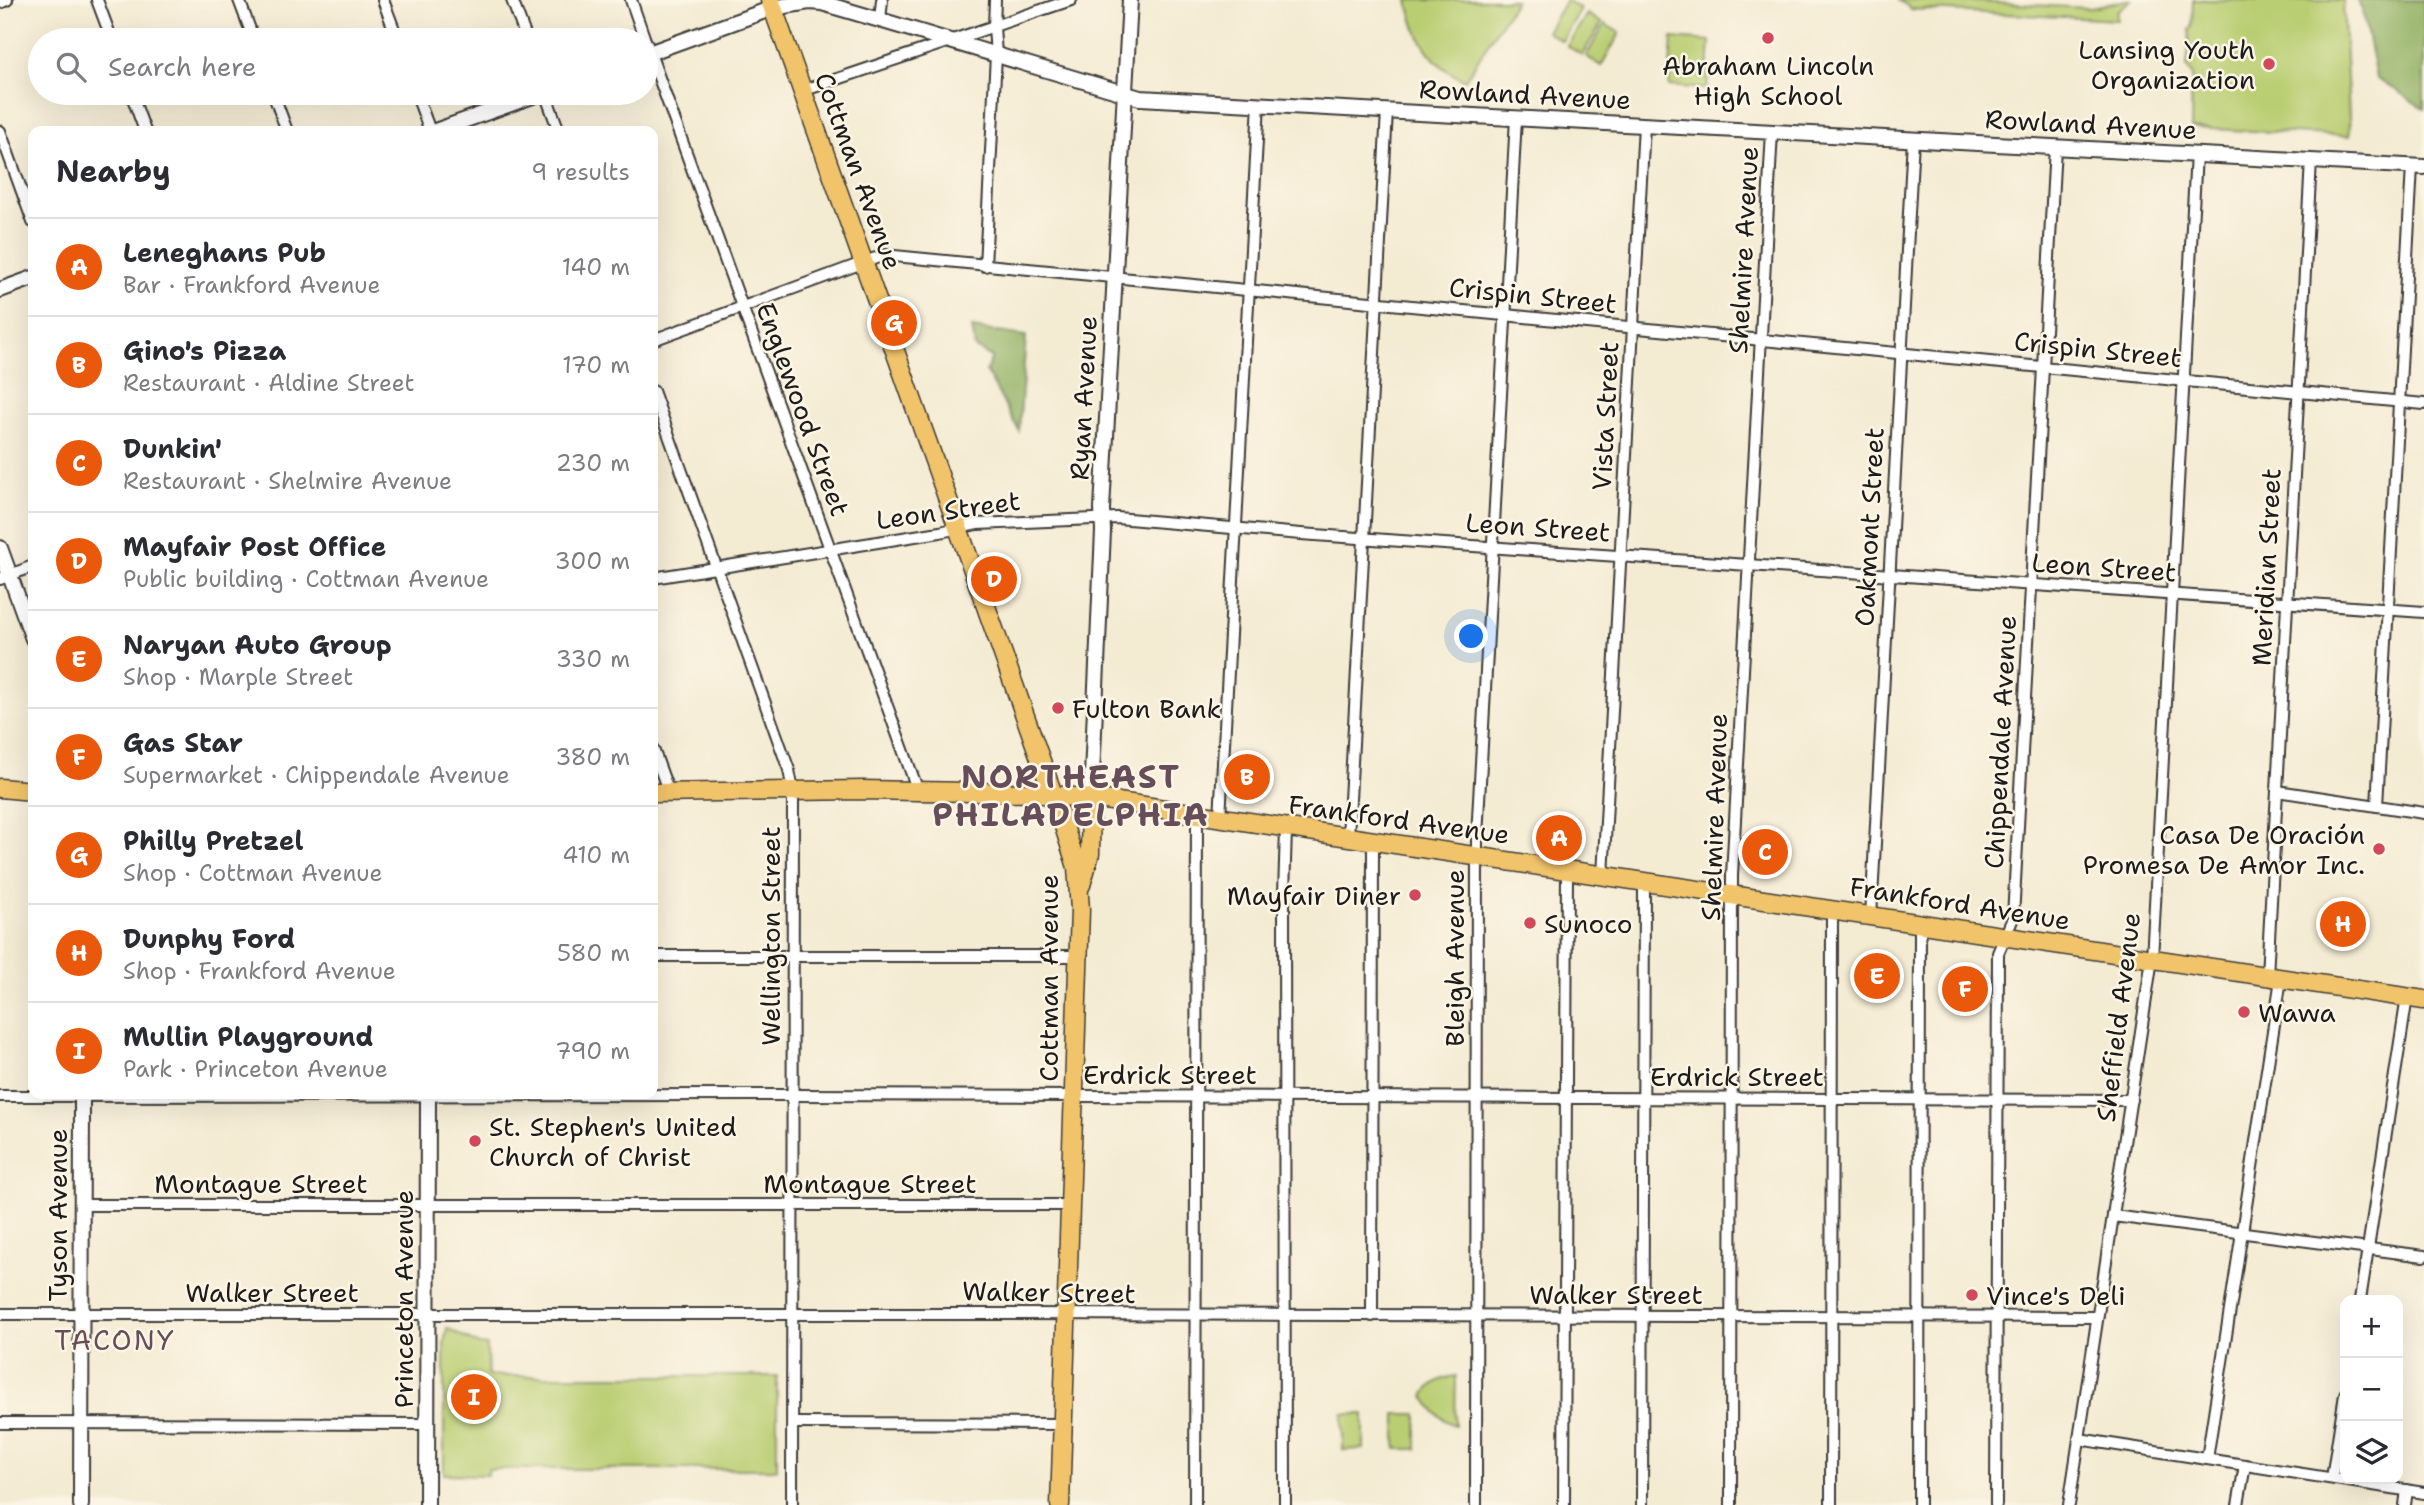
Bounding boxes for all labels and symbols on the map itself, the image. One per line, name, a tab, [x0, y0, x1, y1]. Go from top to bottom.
marker: Abraham Lincoln High School	[1760, 30, 1776, 46]
place label: Lansing Youth Organization	[2078, 32, 2255, 97]
place label: Abraham Lincoln High School	[1662, 48, 1874, 113]
marker: Lansing Youth Organization	[2261, 56, 2277, 72]
street label: Cottman Avenue	[807, 67, 911, 275]
street label: Rowland Avenue	[1418, 71, 1632, 117]
street label: Rowland Avenue	[1984, 101, 2198, 147]
street label: Shelmire Avenue	[1720, 145, 1766, 355]
street label: Crispin Street	[1447, 269, 1619, 321]
street label: Englewood Street	[748, 297, 858, 521]
pin: G	[871, 297, 917, 349]
street label: Ryan Avenue	[1061, 315, 1105, 481]
street label: Crispin Street	[2012, 323, 2184, 375]
street label: Vista Street	[1584, 341, 1626, 491]
street label: Oakmont Street	[1846, 426, 1892, 628]
street label: Meridian Street	[2243, 467, 2289, 667]
street label: Leon Street	[874, 483, 1022, 537]
street label: Leon Street	[1464, 504, 1612, 550]
street label: Leon Street	[2030, 544, 2178, 590]
pin: D	[971, 553, 1017, 605]
street label: Chippendale Avenue	[1976, 614, 2024, 870]
your location	[1454, 619, 1488, 653]
place label: Fulton Bank	[1072, 691, 1221, 726]
marker: Fulton Bank	[1050, 700, 1066, 716]
street label: Shelmire Avenue	[1693, 713, 1735, 921]
pin: B	[1224, 751, 1270, 803]
district label: NORTHEAST PHILADELPHIA	[932, 754, 1210, 837]
street label: Frankford Avenue	[1286, 786, 1512, 852]
pin: A	[1536, 812, 1582, 864]
place label: Casa De Oración Promesa De Amor Inc.	[2083, 817, 2365, 882]
street label: Wellington Street	[753, 826, 788, 1046]
pin: C	[1742, 826, 1788, 878]
marker: Casa De Oración Promesa De Amor Inc.	[2371, 841, 2387, 857]
street label: Frankford Avenue	[1847, 868, 2073, 938]
street label: Bleigh Avenue	[1437, 869, 1472, 1047]
street label: Cottman Avenue	[1031, 874, 1066, 1082]
place label: Mayfair Diner	[1227, 878, 1401, 913]
marker: Mayfair Diner	[1407, 887, 1423, 903]
pin: H	[2320, 898, 2366, 950]
place label: Sunoco	[1544, 906, 1633, 941]
street label: Sheffield Avenue	[2088, 910, 2148, 1124]
marker: Sunoco	[1522, 915, 1538, 931]
pin: E	[1854, 950, 1900, 1002]
pin: F	[1942, 963, 1988, 1015]
place label: Wawa	[2258, 995, 2336, 1030]
marker: Wawa	[2236, 1004, 2252, 1020]
street label: Erdrick Street	[1083, 1057, 1257, 1092]
street label: Erdrick Street	[1650, 1059, 1824, 1094]
place label: St. Stephen's United Church of Christ	[489, 1109, 737, 1174]
street label: Tyson Avenue	[40, 1129, 75, 1301]
marker: St. Stephen's United Church of Christ	[467, 1133, 483, 1149]
street label: Montague Street	[154, 1166, 368, 1201]
street label: Montague Street	[763, 1166, 977, 1201]
street label: Princeton Avenue	[386, 1190, 421, 1408]
street label: Walker Street	[962, 1273, 1136, 1311]
street label: Walker Street	[185, 1275, 359, 1310]
street label: Walker Street	[1529, 1277, 1703, 1312]
place label: Vince's Deli	[1986, 1278, 2126, 1313]
marker: Vince's Deli	[1964, 1287, 1980, 1303]
district label: TACONY	[54, 1321, 176, 1359]
pin: I	[451, 1371, 497, 1423]

